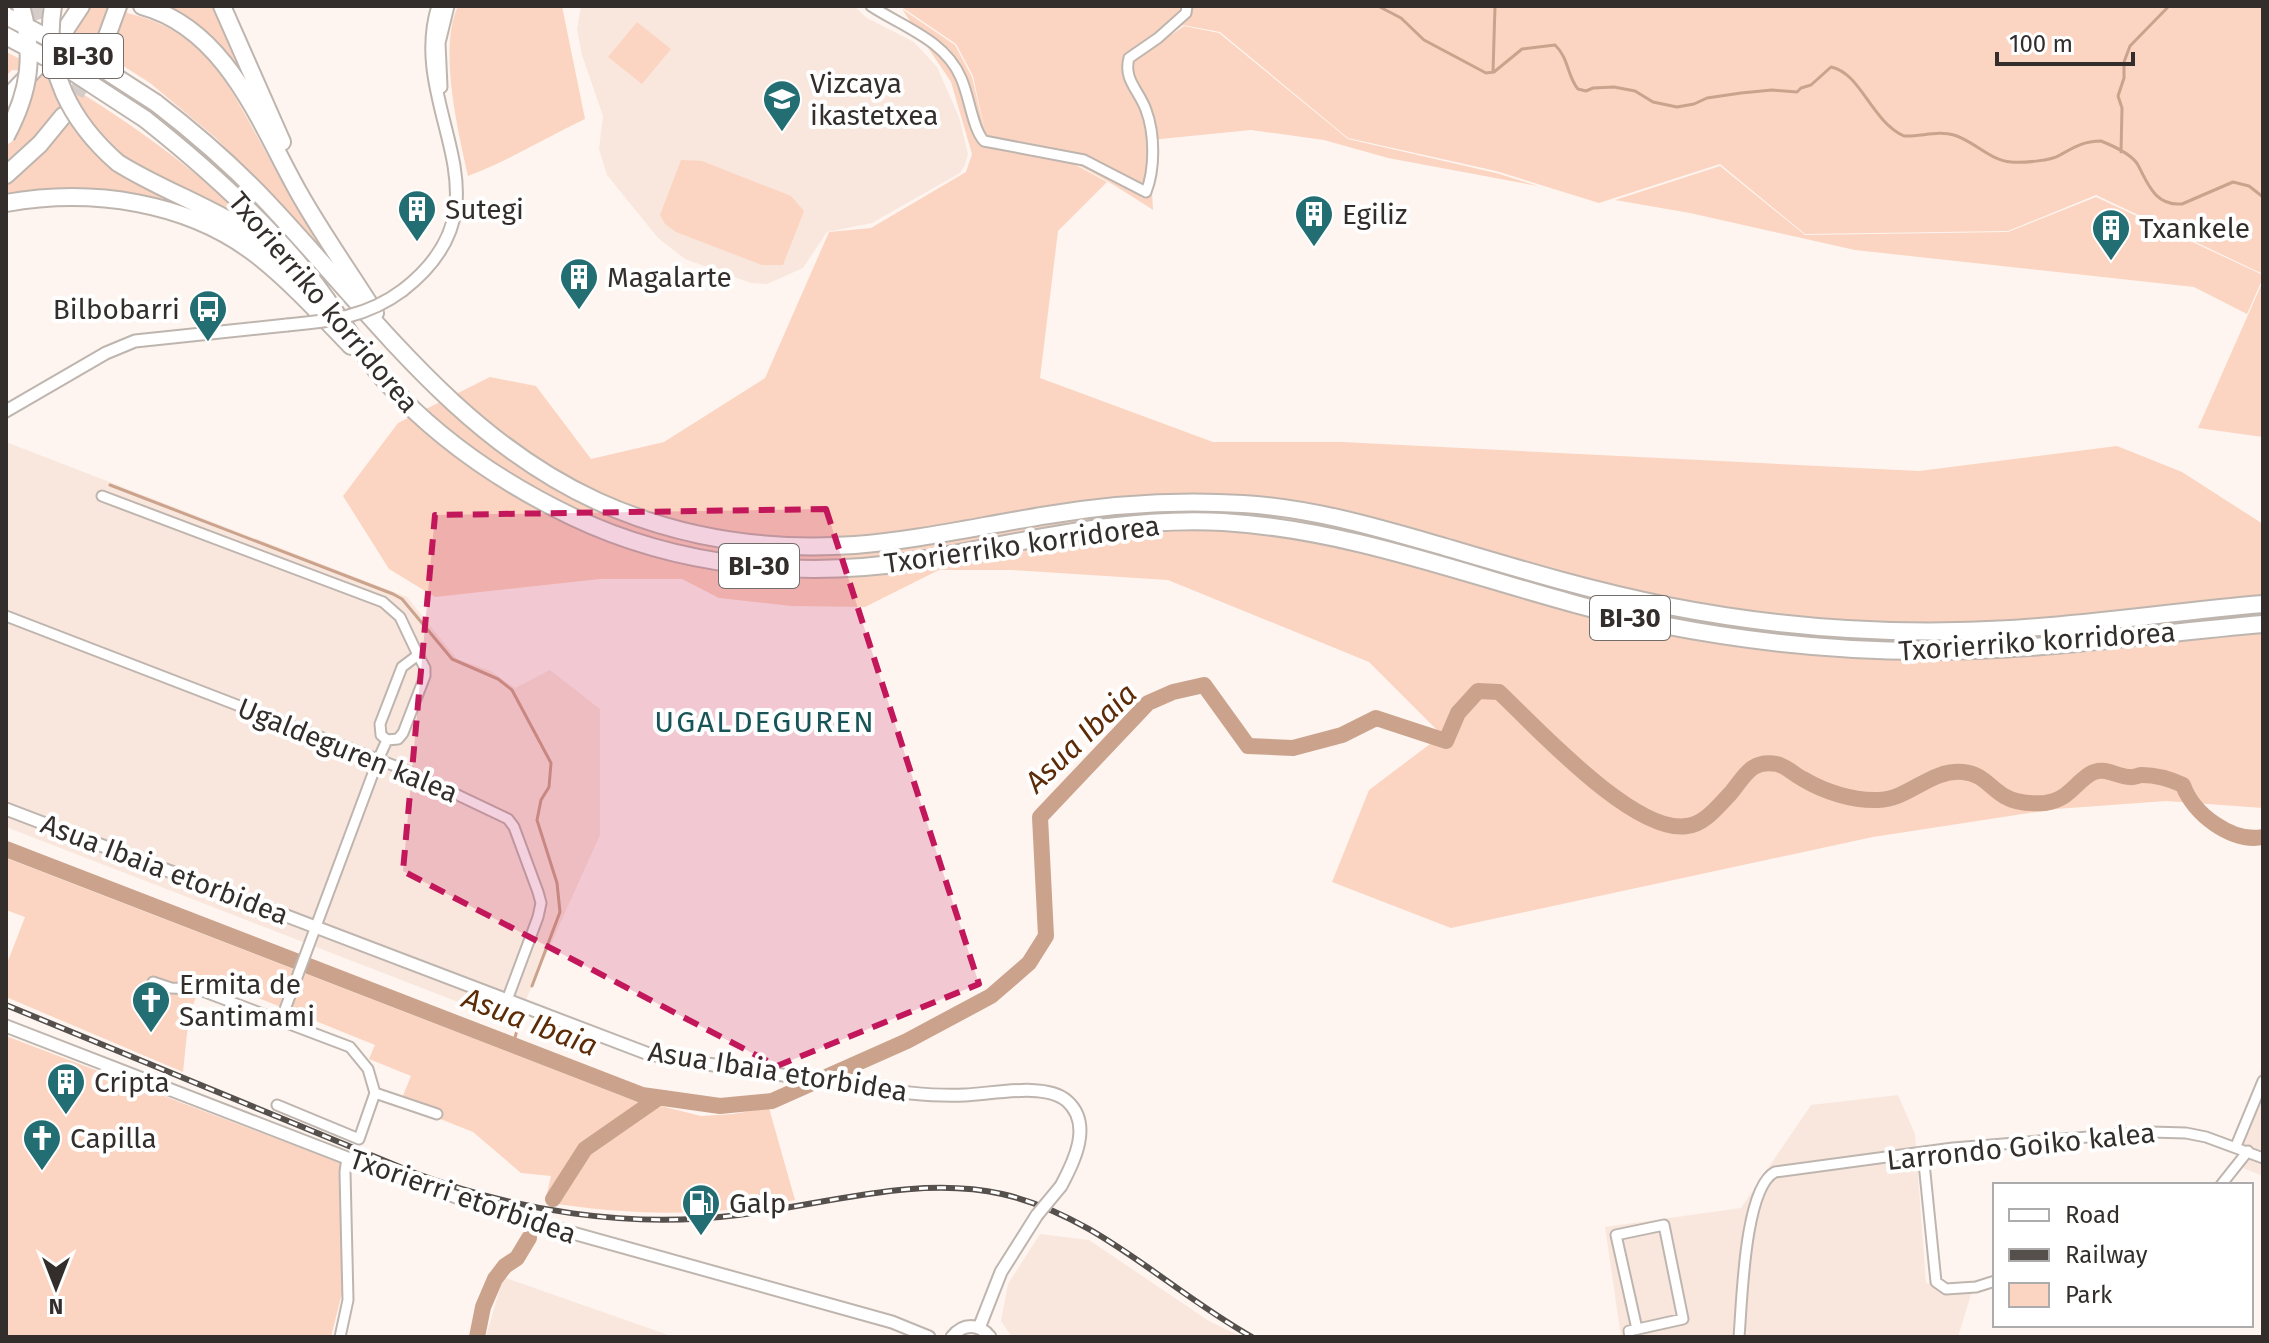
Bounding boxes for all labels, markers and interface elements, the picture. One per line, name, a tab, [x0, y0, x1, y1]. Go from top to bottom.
scale bar	[1997, 16, 2133, 66]
text: 100 m	[2009, 30, 2073, 58]
road number: BI-30	[43, 34, 123, 78]
place label: Vizcaya ikastetxea	[810, 67, 938, 132]
school or university icon: Vizcaya ikastetxea	[761, 78, 803, 133]
street label: Txorierriko korridorea	[222, 185, 426, 419]
building icon: Sutegi	[396, 188, 438, 243]
place label: Sutegi	[445, 193, 524, 226]
building icon: Egiliz	[1293, 193, 1335, 248]
place label: Egiliz	[1342, 198, 1407, 231]
building icon: Txankele	[2090, 207, 2132, 262]
place label: Txankele	[2139, 212, 2250, 245]
building icon: Magalarte	[558, 256, 600, 311]
place label: Magalarte	[607, 261, 732, 294]
bus stop icon: Bilbobarri	[187, 288, 229, 343]
place label: Bilbobarri	[53, 293, 180, 326]
street label: Txorierriko korridorea	[882, 509, 1162, 580]
road number: BI-30	[719, 544, 799, 588]
road number: BI-30	[1590, 596, 1670, 640]
street label: Txorierriko korridorea	[1897, 615, 2177, 668]
water label: Asua Ibaia	[1017, 676, 1144, 801]
street label: Ugaldeguren kalea	[233, 691, 463, 810]
district label: UGALDEGUREN	[654, 704, 876, 740]
street label: Asua Ibaia etorbidea	[37, 807, 293, 932]
place label: Ermita de Santimami	[179, 968, 315, 1033]
church icon: Ermita de Santimami	[130, 979, 172, 1034]
water label: Asua Ibaia	[457, 979, 603, 1064]
street label: Asua Ibaia etorbidea	[646, 1035, 910, 1108]
building icon: Cripta	[45, 1061, 87, 1116]
place label: Cripta	[94, 1066, 170, 1099]
street label: Larrondo Goiko kalea	[1885, 1116, 2157, 1177]
church icon: Capilla	[21, 1117, 63, 1172]
place label: Capilla	[70, 1122, 157, 1155]
street label: Txorierri etorbidea	[345, 1142, 581, 1251]
fuel station icon: Galp	[680, 1182, 722, 1237]
legend	[1993, 1183, 2253, 1327]
place label: Galp	[729, 1187, 786, 1220]
text: Road	[2065, 1201, 2120, 1229]
text: Railway	[2065, 1241, 2148, 1269]
north arrow	[16, 1247, 96, 1327]
text: Park	[2065, 1281, 2113, 1309]
text: N	[49, 1293, 63, 1320]

